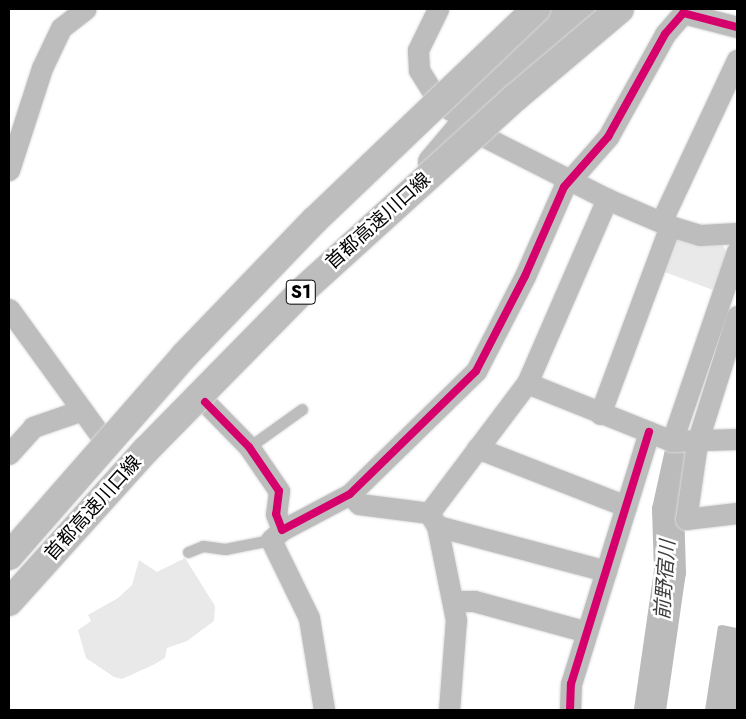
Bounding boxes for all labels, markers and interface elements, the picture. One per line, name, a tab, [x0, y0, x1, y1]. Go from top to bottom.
street label: 首都高速川口線	[321, 168, 435, 274]
road number: S1	[285, 276, 317, 308]
street label: 首都高速川口線	[40, 451, 146, 565]
water label: 前野宿川	[650, 539, 680, 621]

